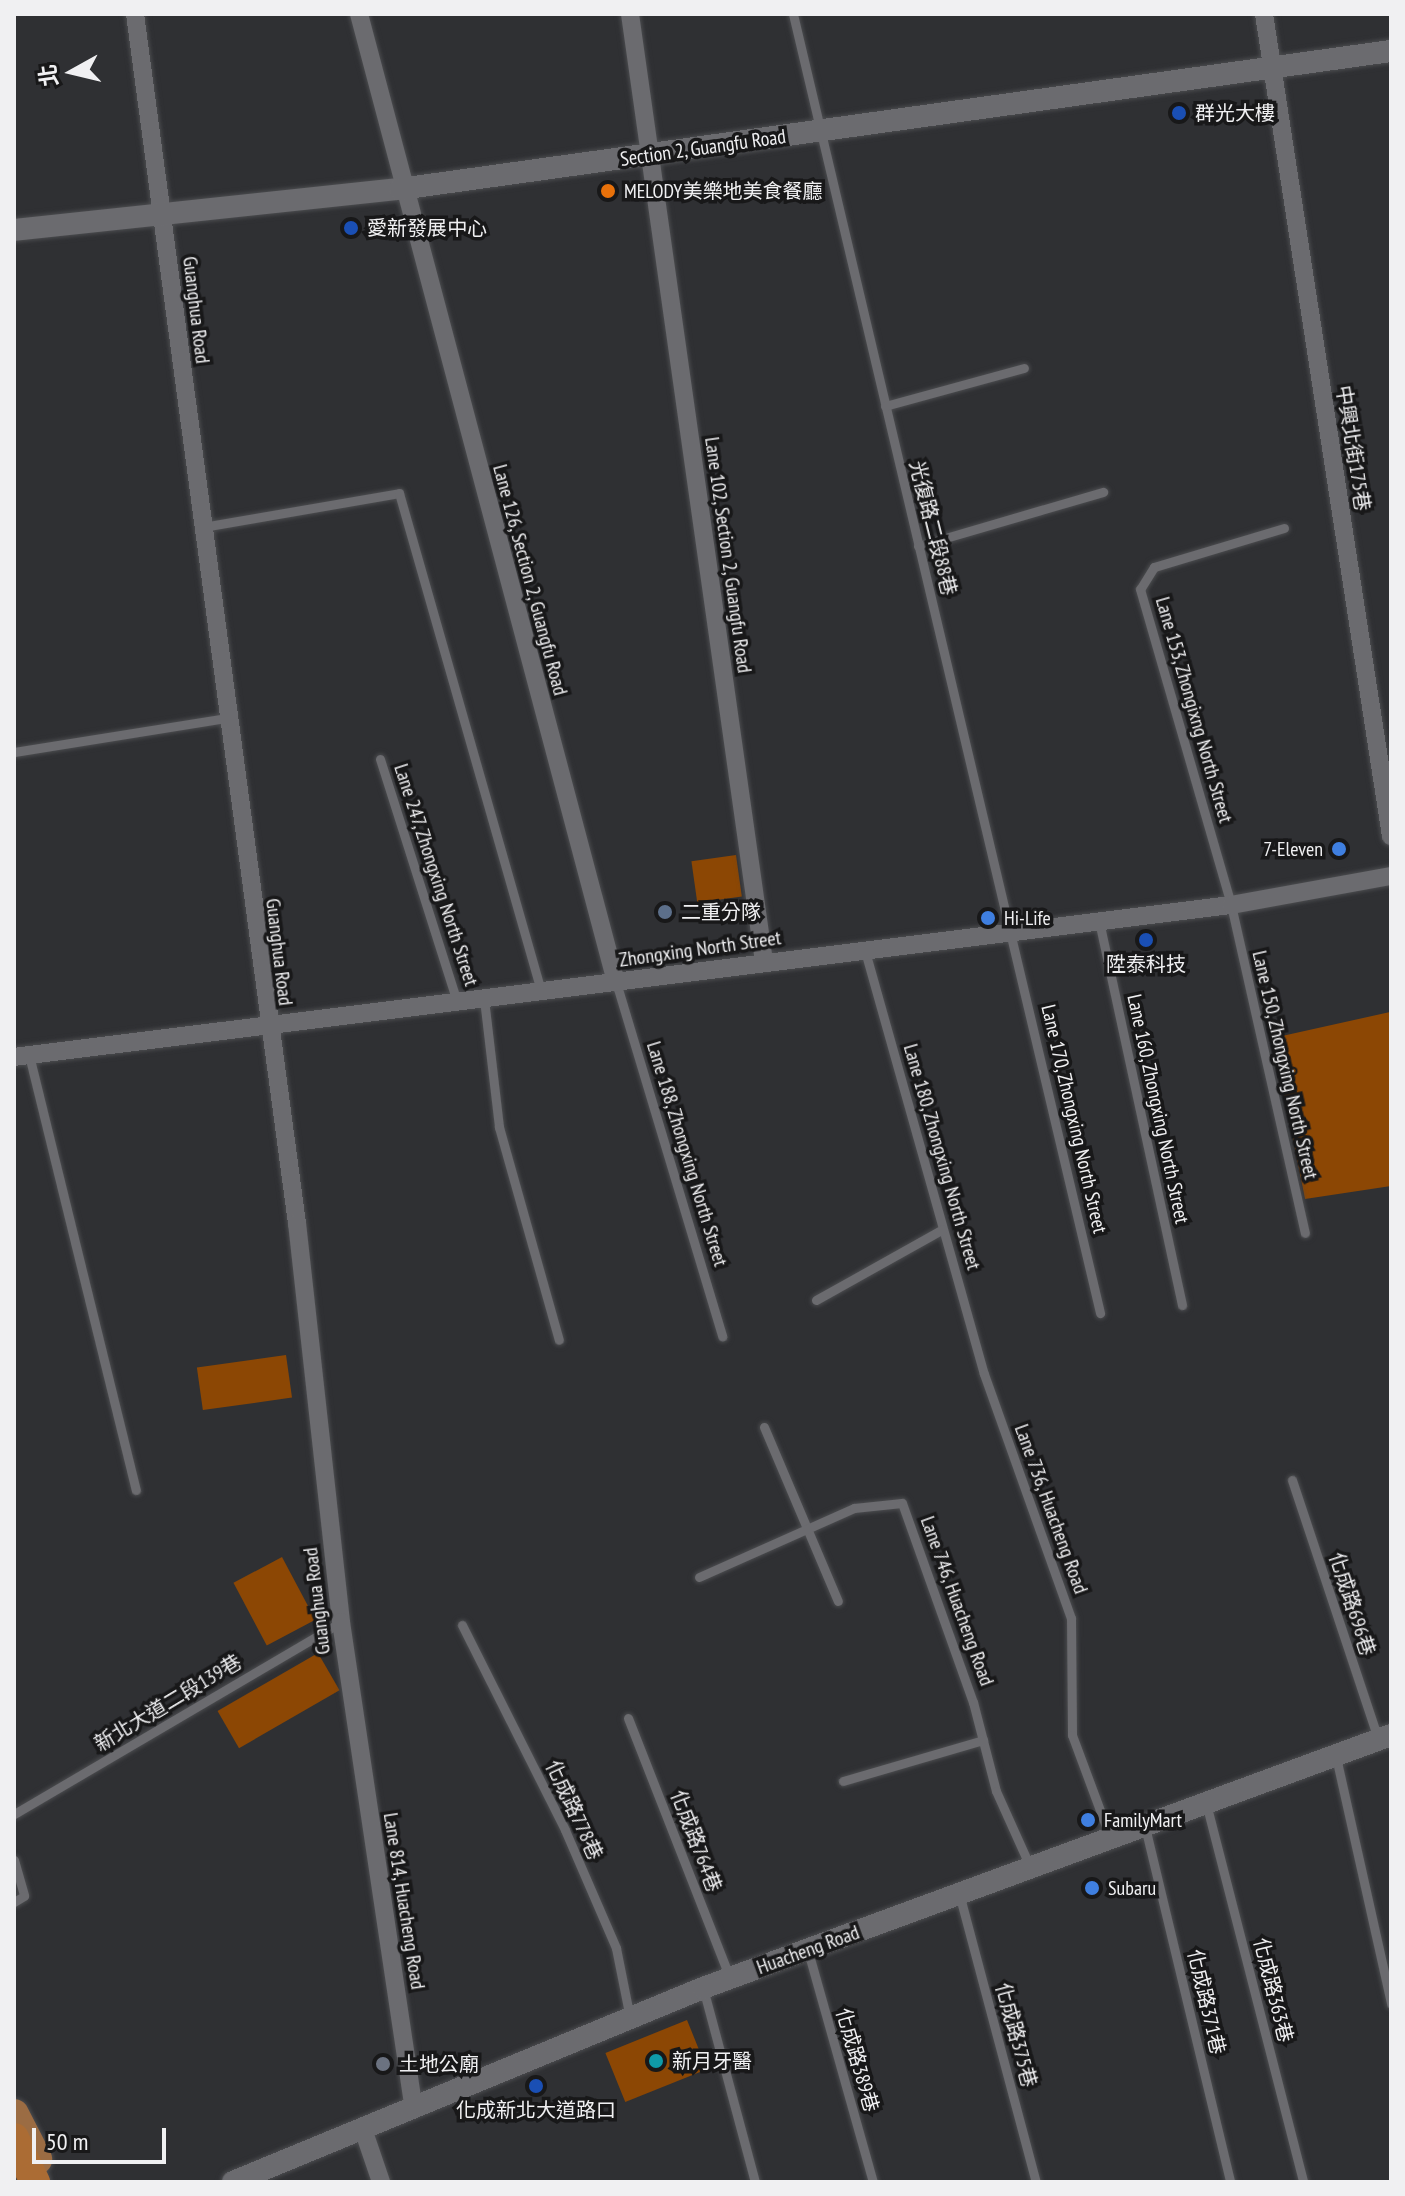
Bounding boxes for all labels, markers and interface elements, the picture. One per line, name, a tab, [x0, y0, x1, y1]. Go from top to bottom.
north arrow	[32, 32, 112, 112]
text: 北	[33, 62, 64, 88]
place label: 群光大樓	[1195, 101, 1275, 125]
marker: 群光大樓	[1170, 104, 1188, 122]
street label: Section 2, Guangfu Road	[618, 124, 788, 172]
place label: MELODY美樂地美食餐廳	[624, 179, 822, 203]
marker: MELODY美樂地美食餐廳	[599, 182, 617, 200]
place label: 愛新發展中心	[367, 216, 487, 240]
marker: 愛新發展中心	[342, 219, 360, 237]
street label: Guanghua Road	[178, 255, 214, 365]
street label: 中興北街175巷	[1331, 383, 1375, 513]
street label: Lane 102, Section 2, Guangfu Road	[699, 434, 757, 676]
street label: 光復路二段88巷	[905, 458, 961, 598]
street label: Lane 126, Section 2, Guangfu Road	[487, 461, 573, 699]
street label: Lane 153, Zhongixng North Street	[1150, 594, 1238, 826]
street label: Lane 247, Zhongxing North Street	[388, 760, 484, 990]
place label: 7-Eleven	[1263, 837, 1323, 861]
marker: 7-Eleven	[1330, 840, 1348, 858]
street label: Guanghua Road	[261, 897, 297, 1007]
place label: 二重分隊	[681, 900, 761, 924]
marker: 二重分隊	[656, 903, 674, 921]
place label: Hi-Life	[1004, 906, 1051, 930]
marker: Hi-Life	[979, 909, 997, 927]
street label: Zhongxing North Street	[618, 926, 782, 972]
marker: 陞泰科技	[1137, 931, 1155, 949]
street label: Lane 150, Zhongxing North Street	[1247, 948, 1323, 1182]
place label: 陞泰科技	[1106, 952, 1186, 976]
street label: Lane 160, Zhongxing North Street	[1122, 991, 1194, 1227]
street label: Lane 170, Zhongxing North Street	[1036, 1002, 1112, 1236]
street label: Lane 188, Zhongxing North Street	[641, 1038, 733, 1270]
street label: Lane 180, Zhongxing North Street	[898, 1041, 986, 1273]
street label: Lane 736, Huacheng Road	[1009, 1421, 1093, 1597]
street label: Lane 746, Huacheng Road	[915, 1513, 999, 1689]
street label: Guanghua Road	[299, 1546, 335, 1656]
street label: 化成路696巷	[1324, 1549, 1380, 1659]
street label: 新北大道二段139巷	[90, 1650, 246, 1756]
street label: 化成路778巷	[541, 1756, 607, 1864]
street label: 化成路764巷	[666, 1787, 726, 1895]
place label: FamilyMart	[1104, 1808, 1182, 1832]
street label: Lane 814, Huacheng Road	[378, 1810, 430, 1992]
marker: FamilyMart	[1079, 1811, 1097, 1829]
place label: Subaru	[1108, 1876, 1156, 1900]
marker: Subaru	[1083, 1879, 1101, 1897]
street label: Huacheng Road	[753, 1920, 863, 1980]
street label: 化成路363巷	[1248, 1935, 1298, 2045]
street label: 化成路371巷	[1182, 1947, 1230, 2057]
street label: 化成路375巷	[991, 1980, 1041, 2090]
street label: 化成路389巷	[831, 2005, 883, 2115]
place label: 新月牙醫	[672, 2049, 752, 2073]
place label: 土地公廟	[399, 2052, 479, 2076]
marker: 新月牙醫	[647, 2052, 665, 2070]
marker: 土地公廟	[374, 2055, 392, 2073]
marker: 化成新北大道路口	[527, 2077, 545, 2095]
place label: 化成新北大道路口	[456, 2098, 616, 2122]
scale bar	[36, 2112, 170, 2162]
text: 50 m	[46, 2126, 88, 2157]

